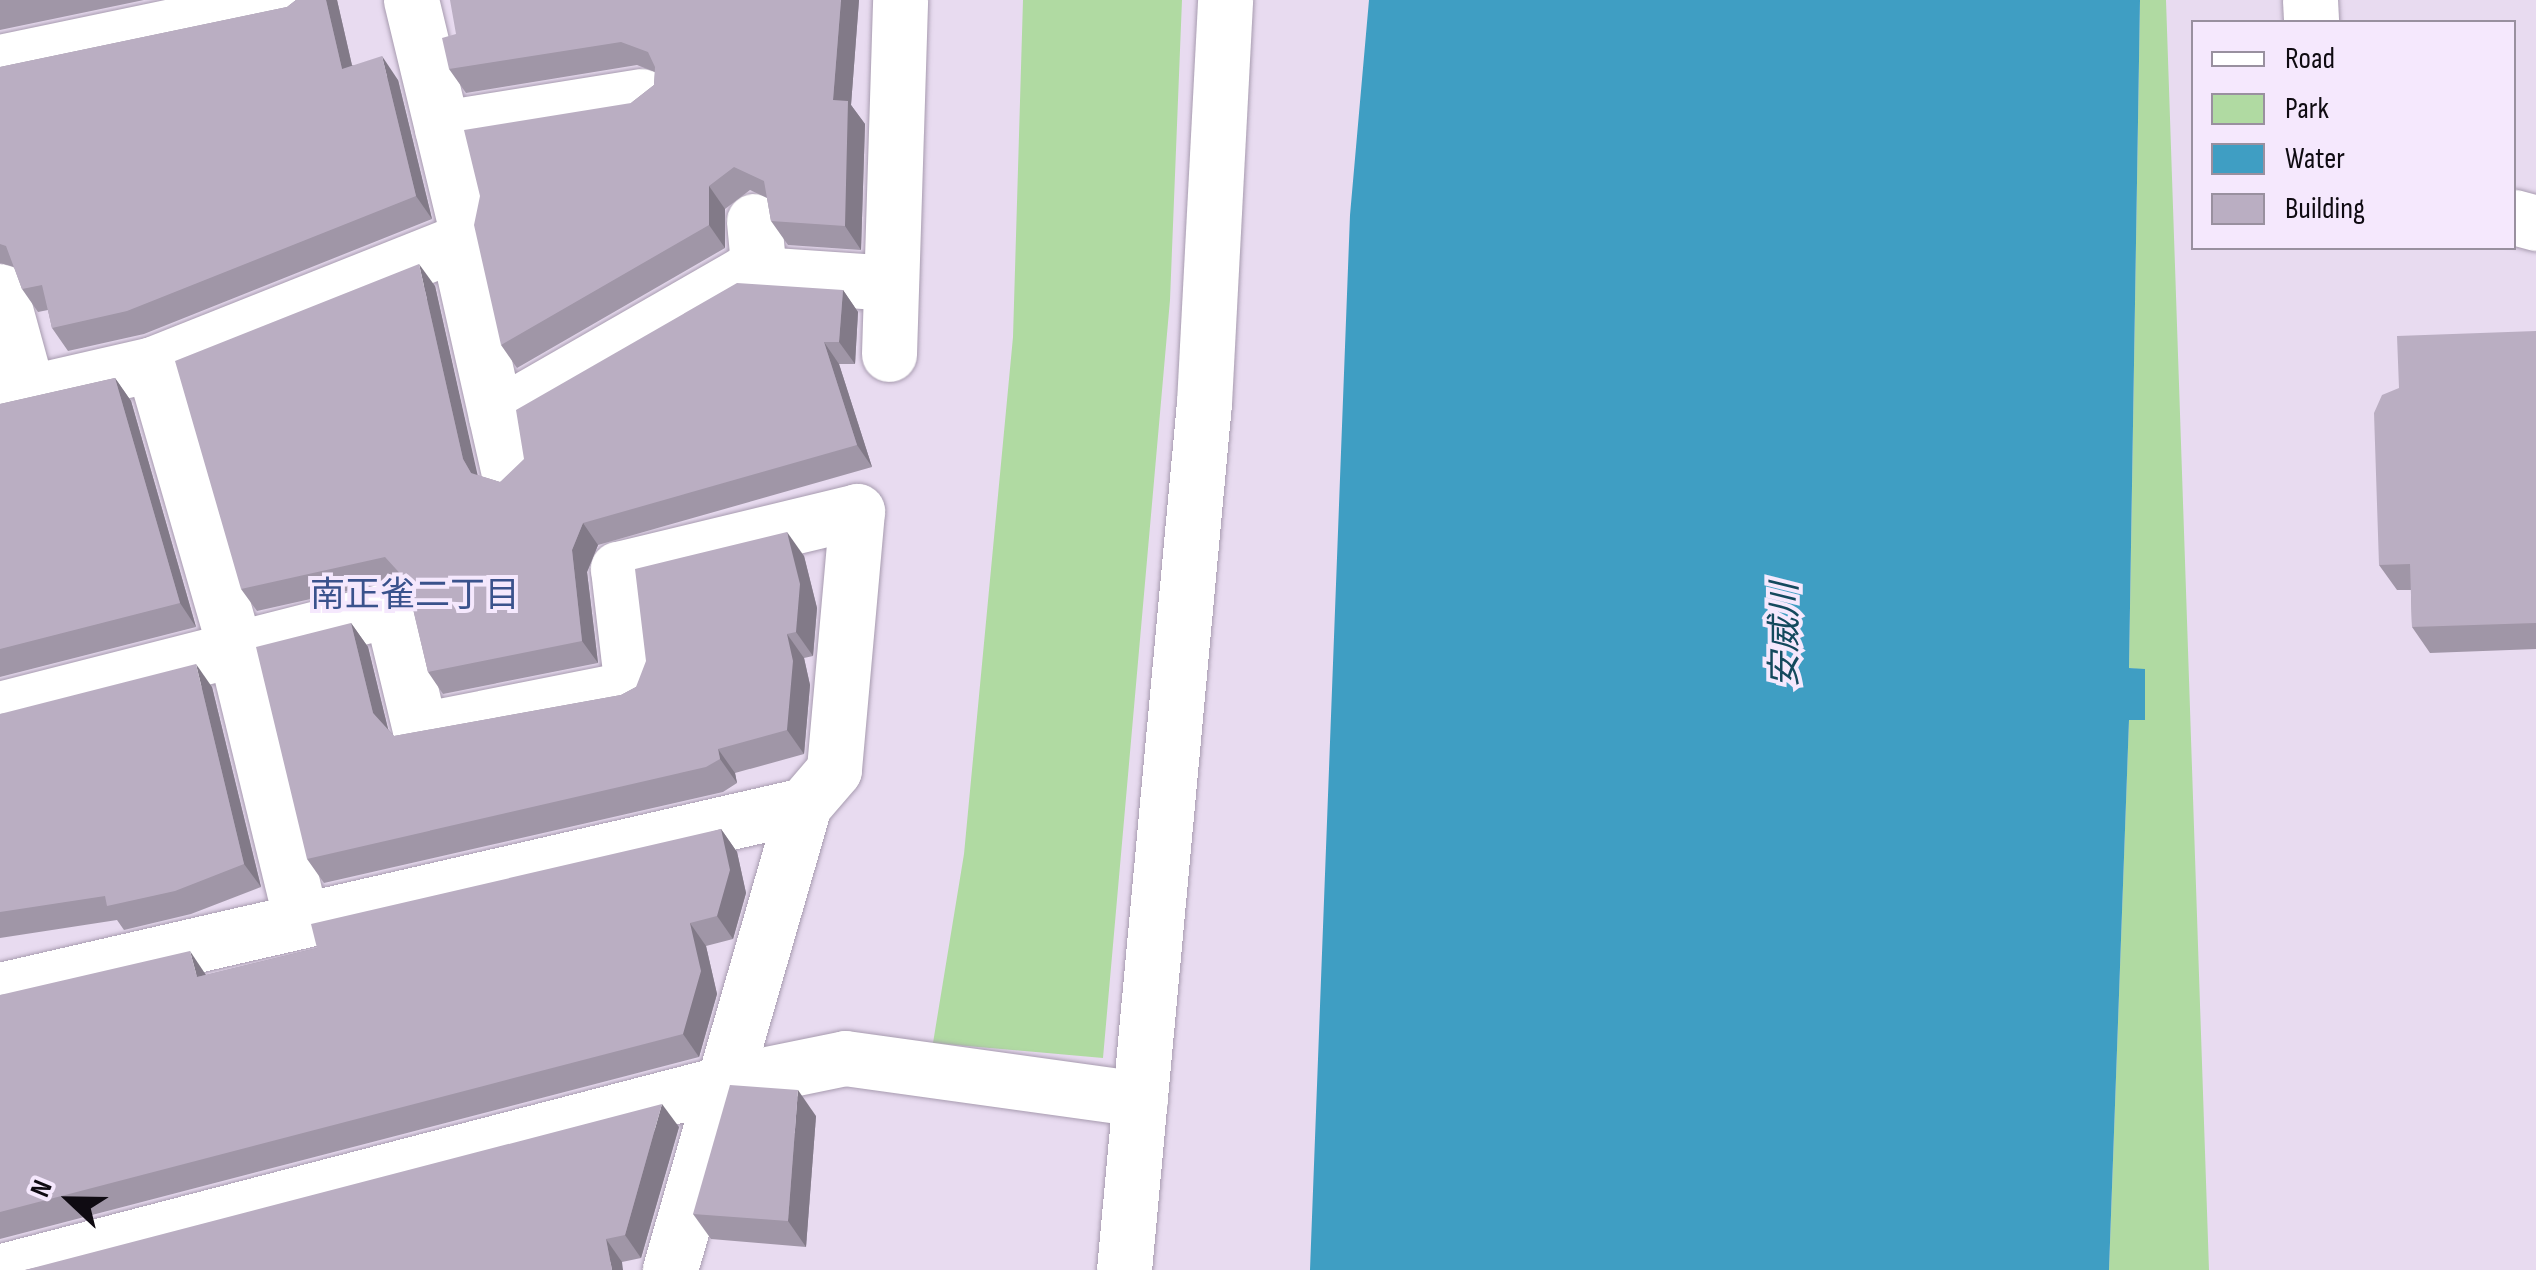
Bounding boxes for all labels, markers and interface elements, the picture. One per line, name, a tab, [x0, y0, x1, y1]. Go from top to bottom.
legend	[2191, 20, 2516, 250]
text: Road	[2285, 41, 2335, 77]
text: Park	[2285, 91, 2329, 127]
text: Water	[2285, 141, 2345, 177]
text: Building	[2285, 191, 2365, 227]
district label: 南正雀二丁目	[310, 575, 520, 617]
water label: 安威川	[1765, 583, 1807, 687]
north arrow	[20, 1150, 120, 1250]
text: N	[24, 1175, 60, 1202]

